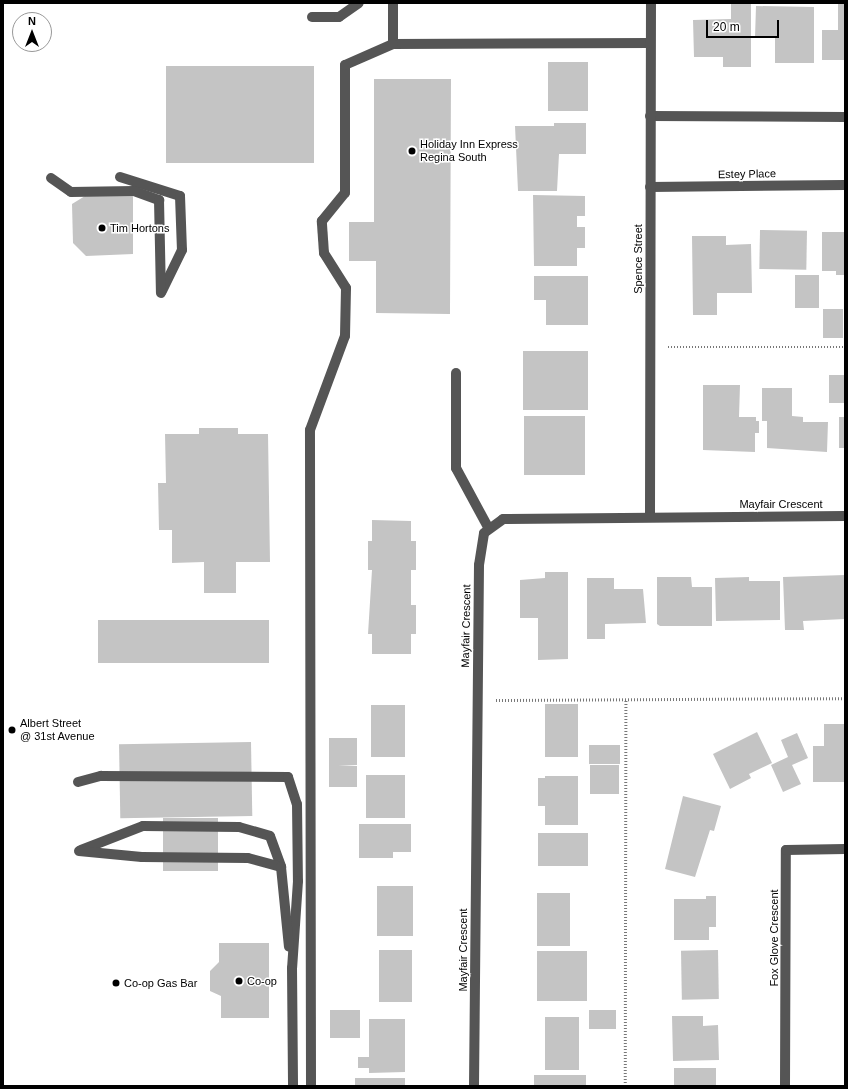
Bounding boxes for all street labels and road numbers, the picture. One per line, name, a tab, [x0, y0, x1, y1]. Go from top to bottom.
street label: Estey Place	[718, 167, 776, 181]
street label: Spence Street	[631, 224, 645, 294]
street label: Mayfair Crescent	[739, 497, 823, 511]
street label: Mayfair Crescent	[459, 584, 473, 668]
street label: Fox Glove Crescent	[767, 889, 781, 987]
street label: Mayfair Crescent	[456, 908, 470, 992]

